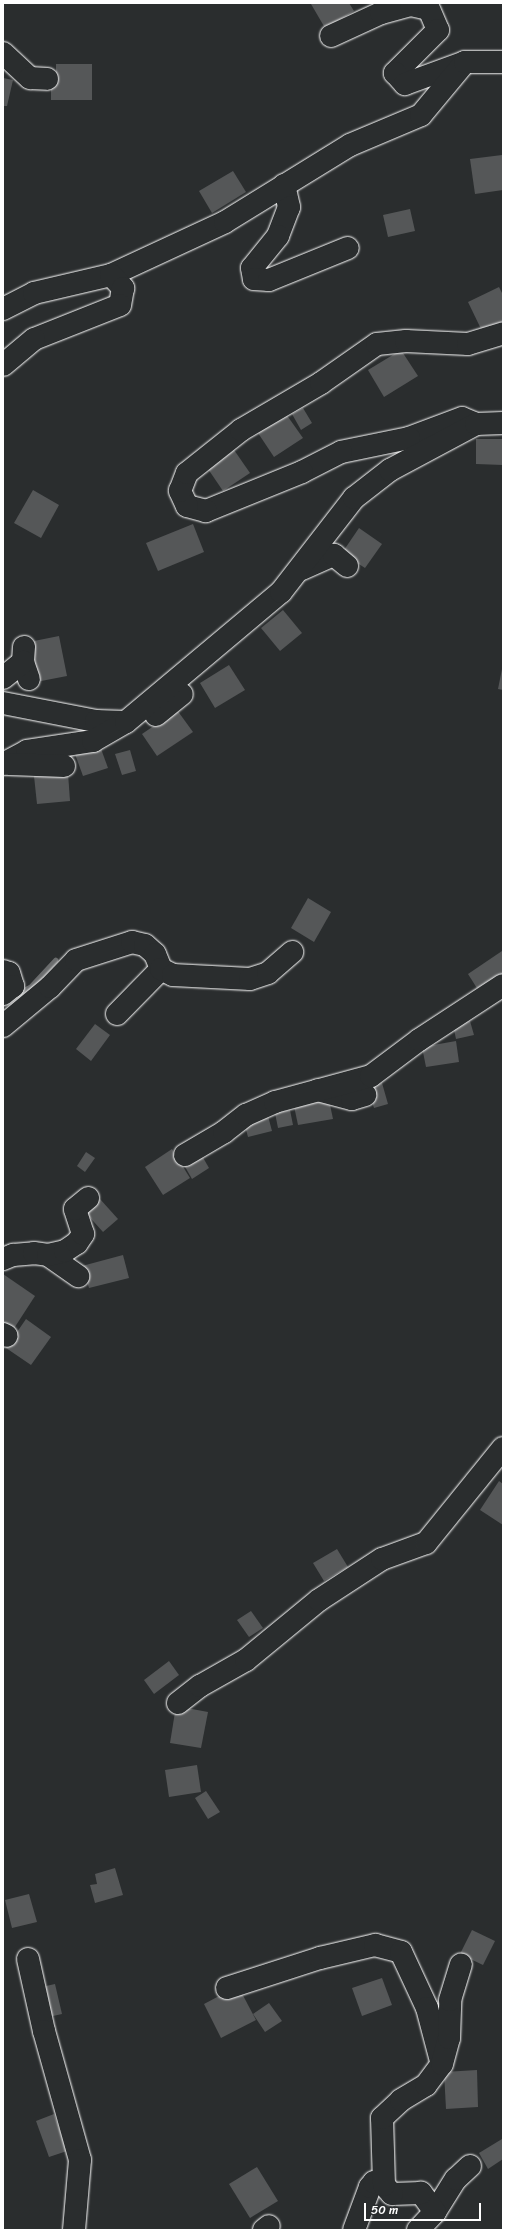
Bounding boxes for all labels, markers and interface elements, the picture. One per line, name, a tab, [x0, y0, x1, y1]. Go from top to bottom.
scale bar	[366, 2195, 483, 2221]
text: 50 m	[371, 2199, 398, 2221]

